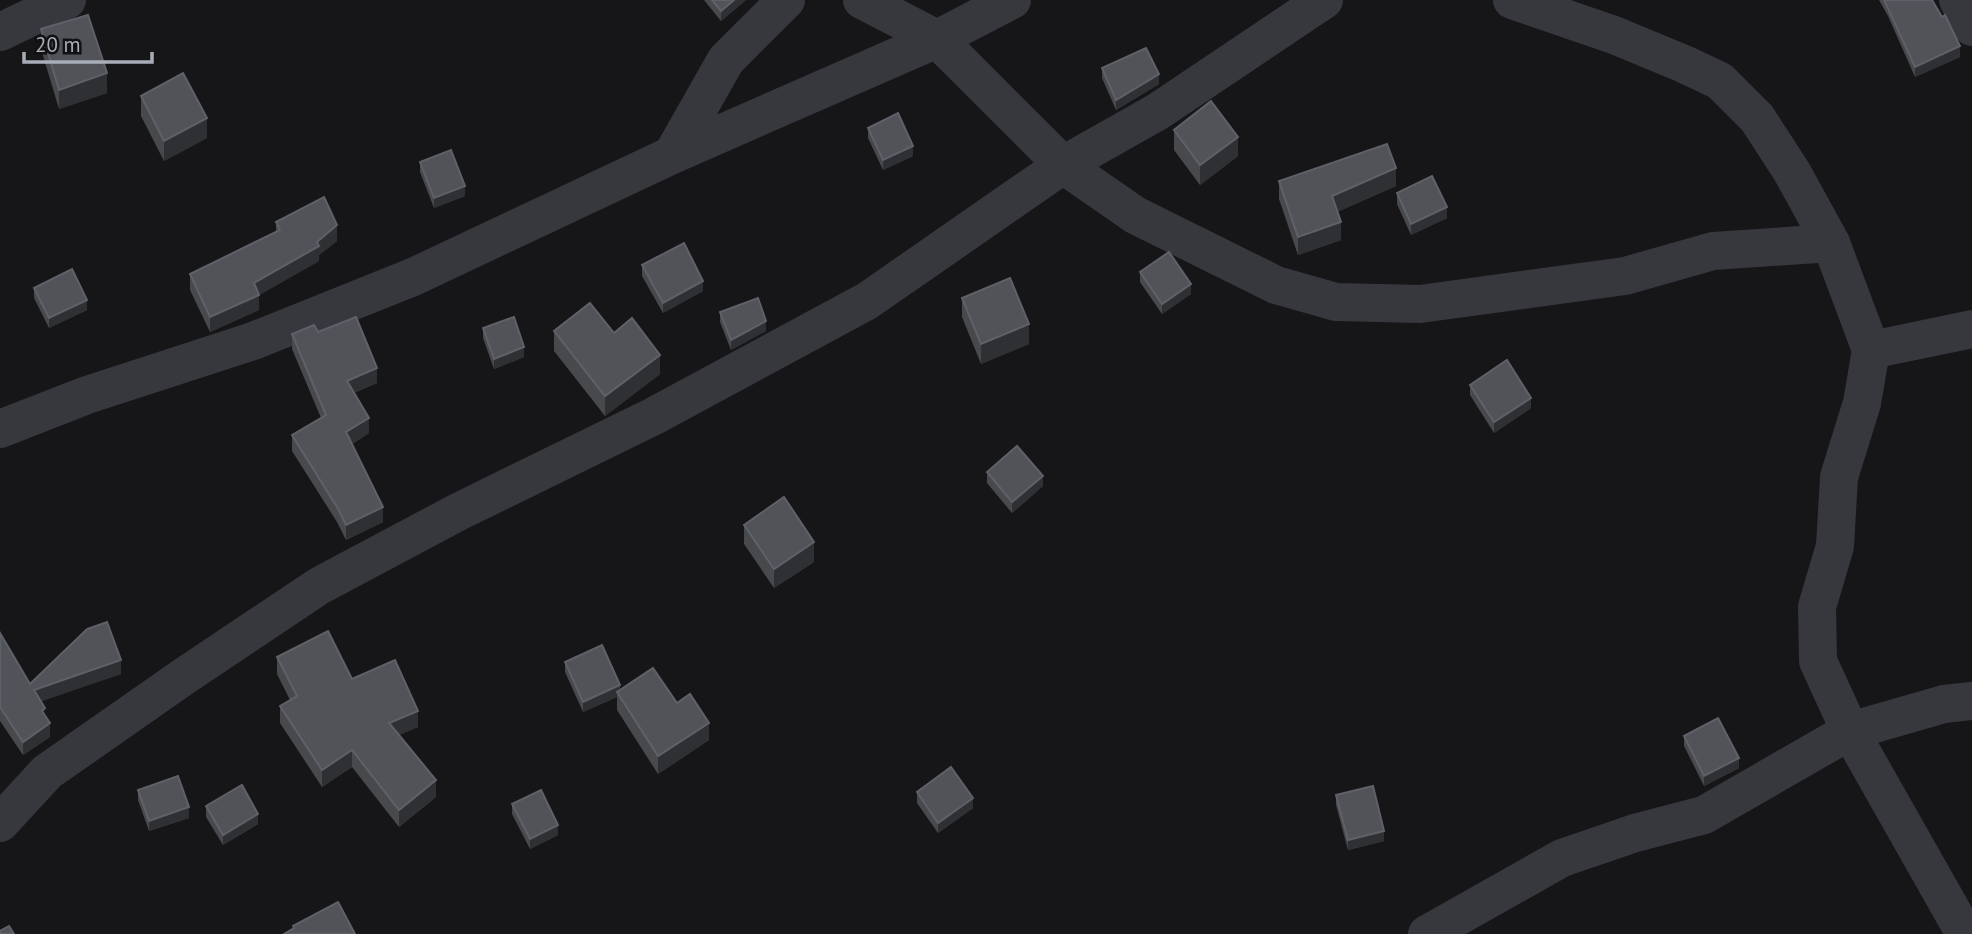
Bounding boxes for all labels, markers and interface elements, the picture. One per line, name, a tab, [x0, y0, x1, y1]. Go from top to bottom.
scale bar	[24, 21, 152, 65]
text: 20 m	[35, 31, 81, 58]

